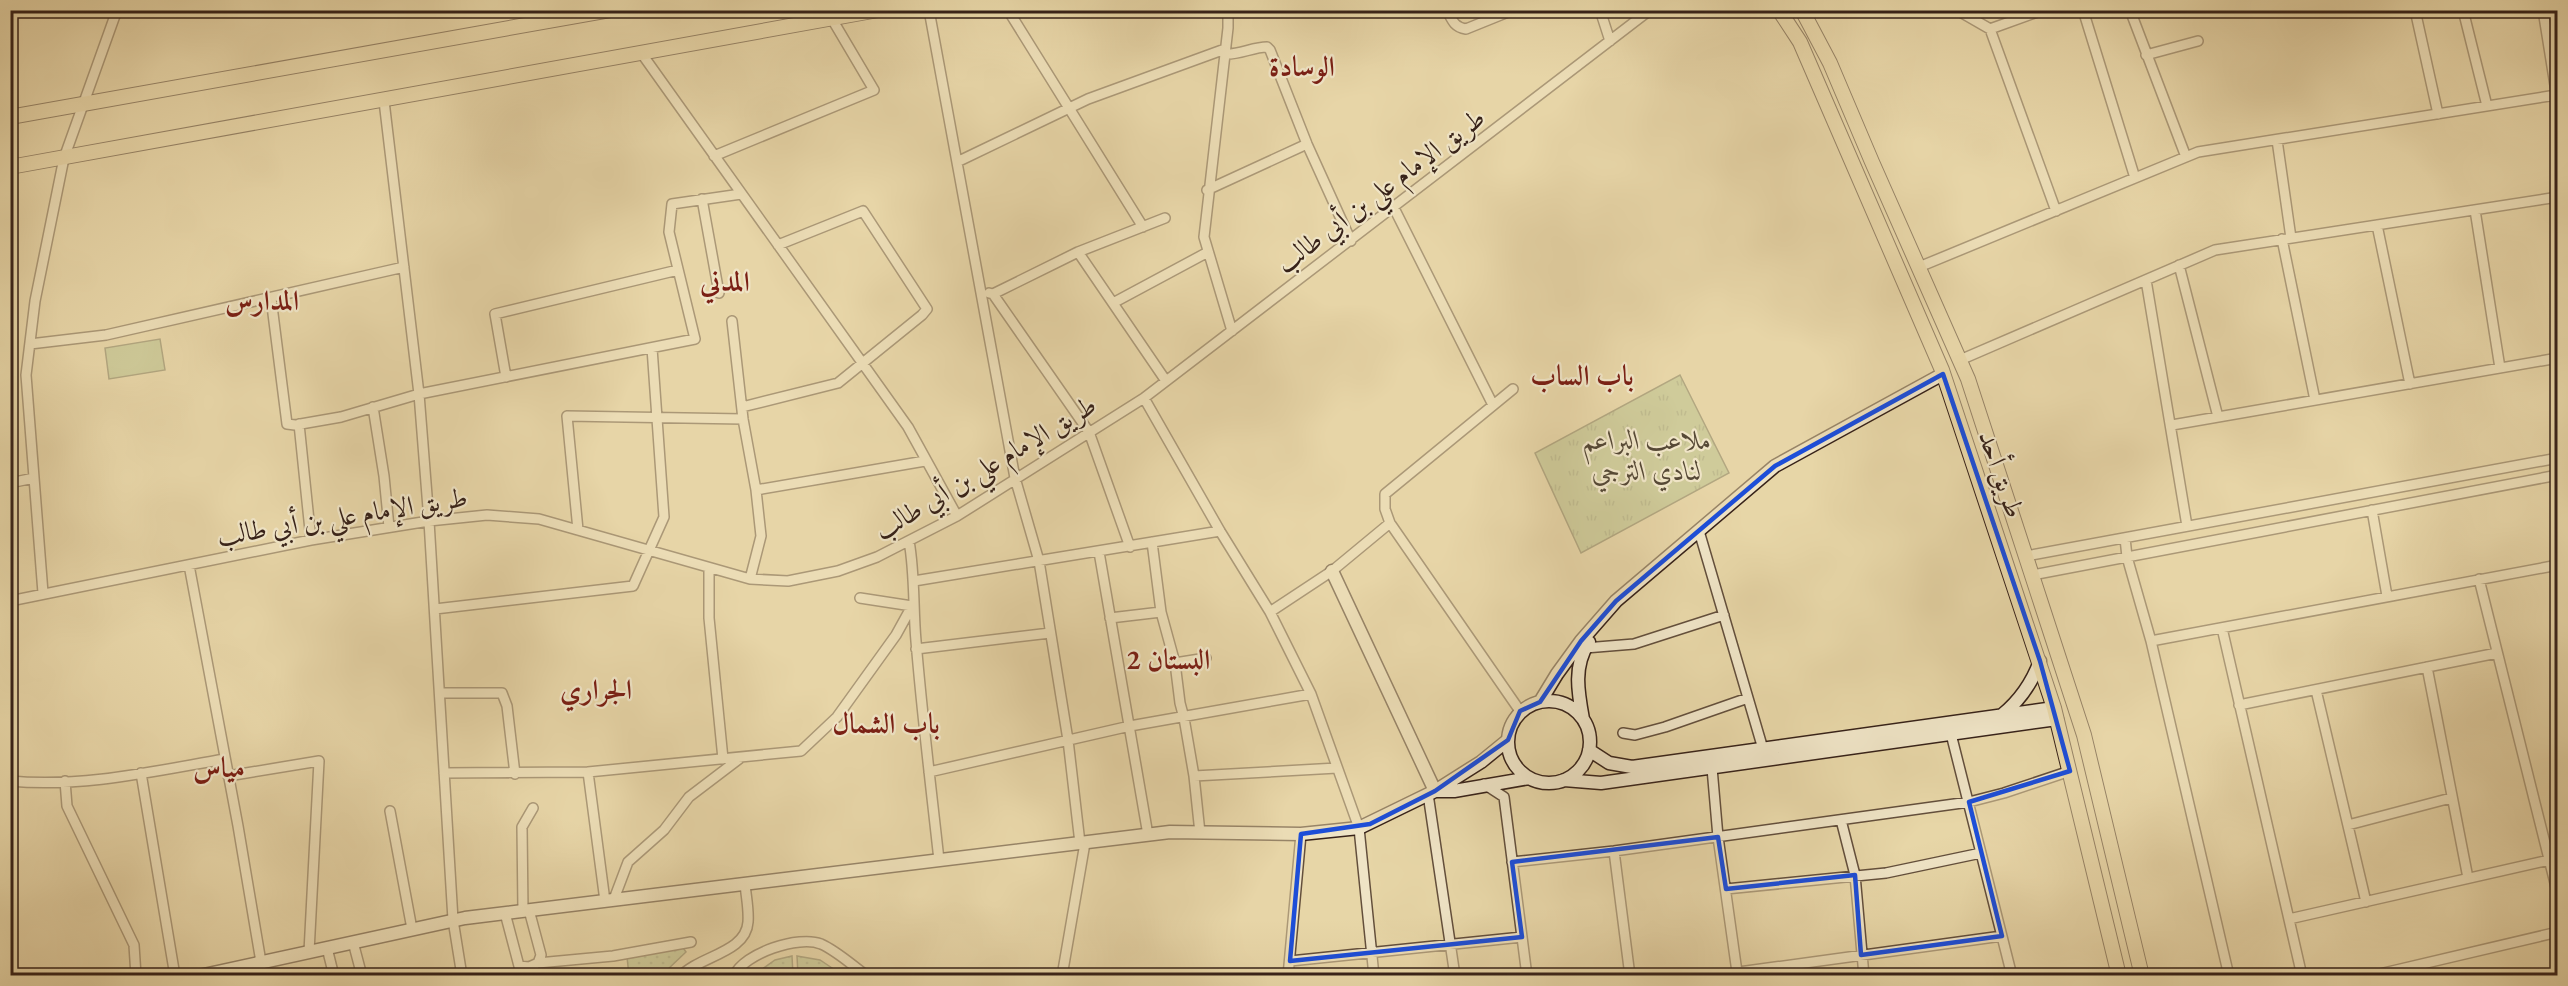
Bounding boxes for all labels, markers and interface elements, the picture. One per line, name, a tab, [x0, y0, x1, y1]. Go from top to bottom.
district label: الوسادة	[1269, 48, 1335, 84]
street label: طريق الإمام علي بن أبي طالب	[1268, 99, 1497, 287]
district label: المدني	[699, 263, 750, 304]
district label: المدارس	[225, 282, 299, 318]
district label: باب الساب	[1530, 357, 1634, 393]
street label: طريق الإمام علي بن أبي طالب	[867, 386, 1107, 555]
park label: ملاعب البراعم لنادي الترجي	[1582, 422, 1712, 493]
street label: طريق أحد	[1971, 425, 2034, 522]
street label: طريق الإمام علي بن أبي طالب	[214, 478, 471, 562]
district label: البستان 2	[1126, 641, 1210, 677]
district label: الجراري	[560, 671, 632, 712]
district label: باب الشمال	[832, 705, 940, 741]
district label: مياس	[193, 749, 245, 785]

